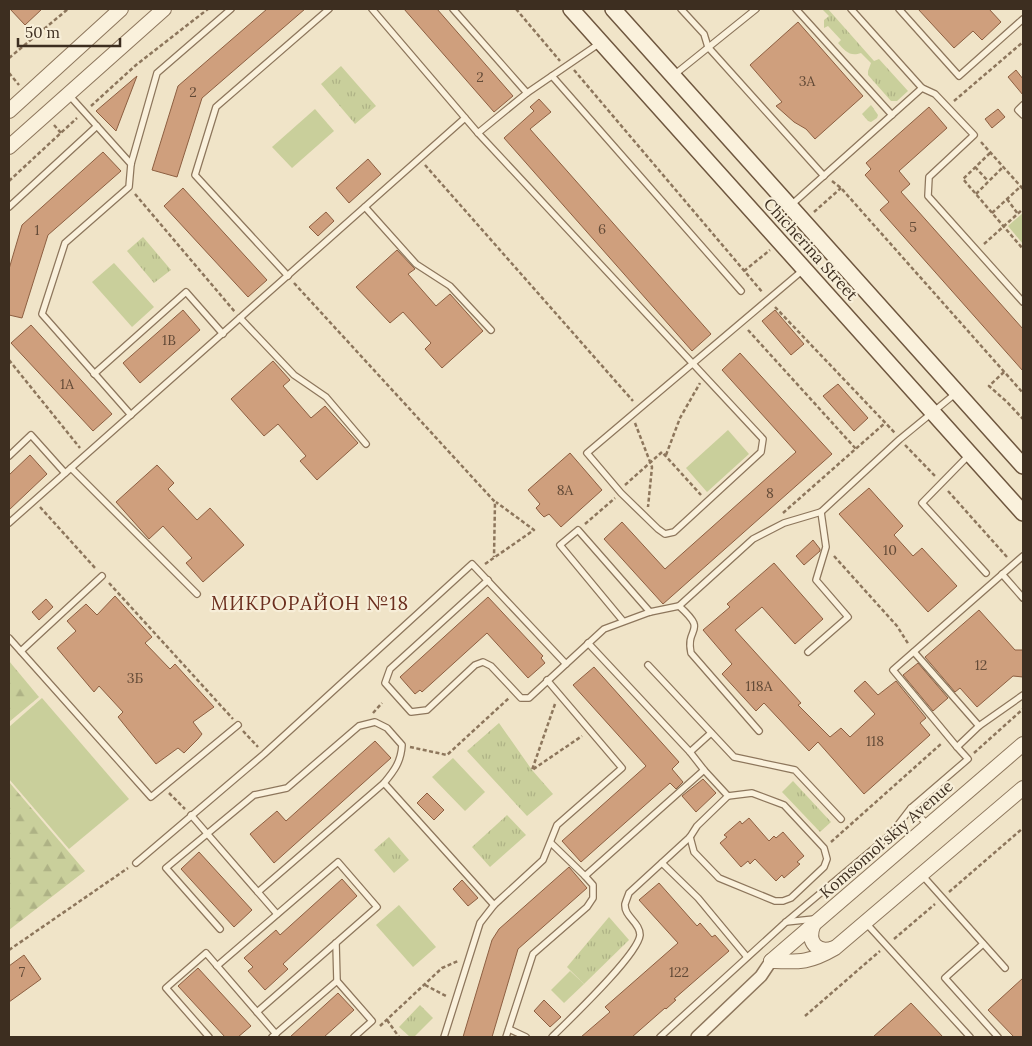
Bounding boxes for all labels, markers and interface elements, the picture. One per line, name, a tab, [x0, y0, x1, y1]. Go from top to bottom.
scale bar	[18, 15, 120, 47]
text: 50 m	[25, 23, 60, 42]
house number: 2	[476, 68, 484, 86]
house number: 3А	[799, 72, 816, 90]
house number: 2	[189, 83, 197, 101]
street label: Chicherina Street	[760, 194, 863, 305]
house number: 5	[909, 218, 917, 236]
house number: 6	[598, 220, 606, 238]
house number: 1	[34, 221, 40, 239]
house number: 1В	[162, 331, 176, 349]
house number: 1А	[60, 375, 74, 393]
house number: 8А	[557, 481, 574, 499]
house number: 8	[766, 484, 774, 502]
house number: 10	[883, 541, 897, 559]
district label: МИКРОРАЙОН №18	[211, 591, 409, 615]
house number: 12	[975, 656, 987, 674]
house number: 3Б	[127, 669, 144, 687]
house number: 118А	[746, 677, 773, 695]
house number: 118	[866, 732, 884, 750]
street label: Komsomol'skiy Avenue	[815, 776, 957, 902]
house number: 7	[19, 963, 26, 981]
house number: 122	[669, 963, 689, 981]

